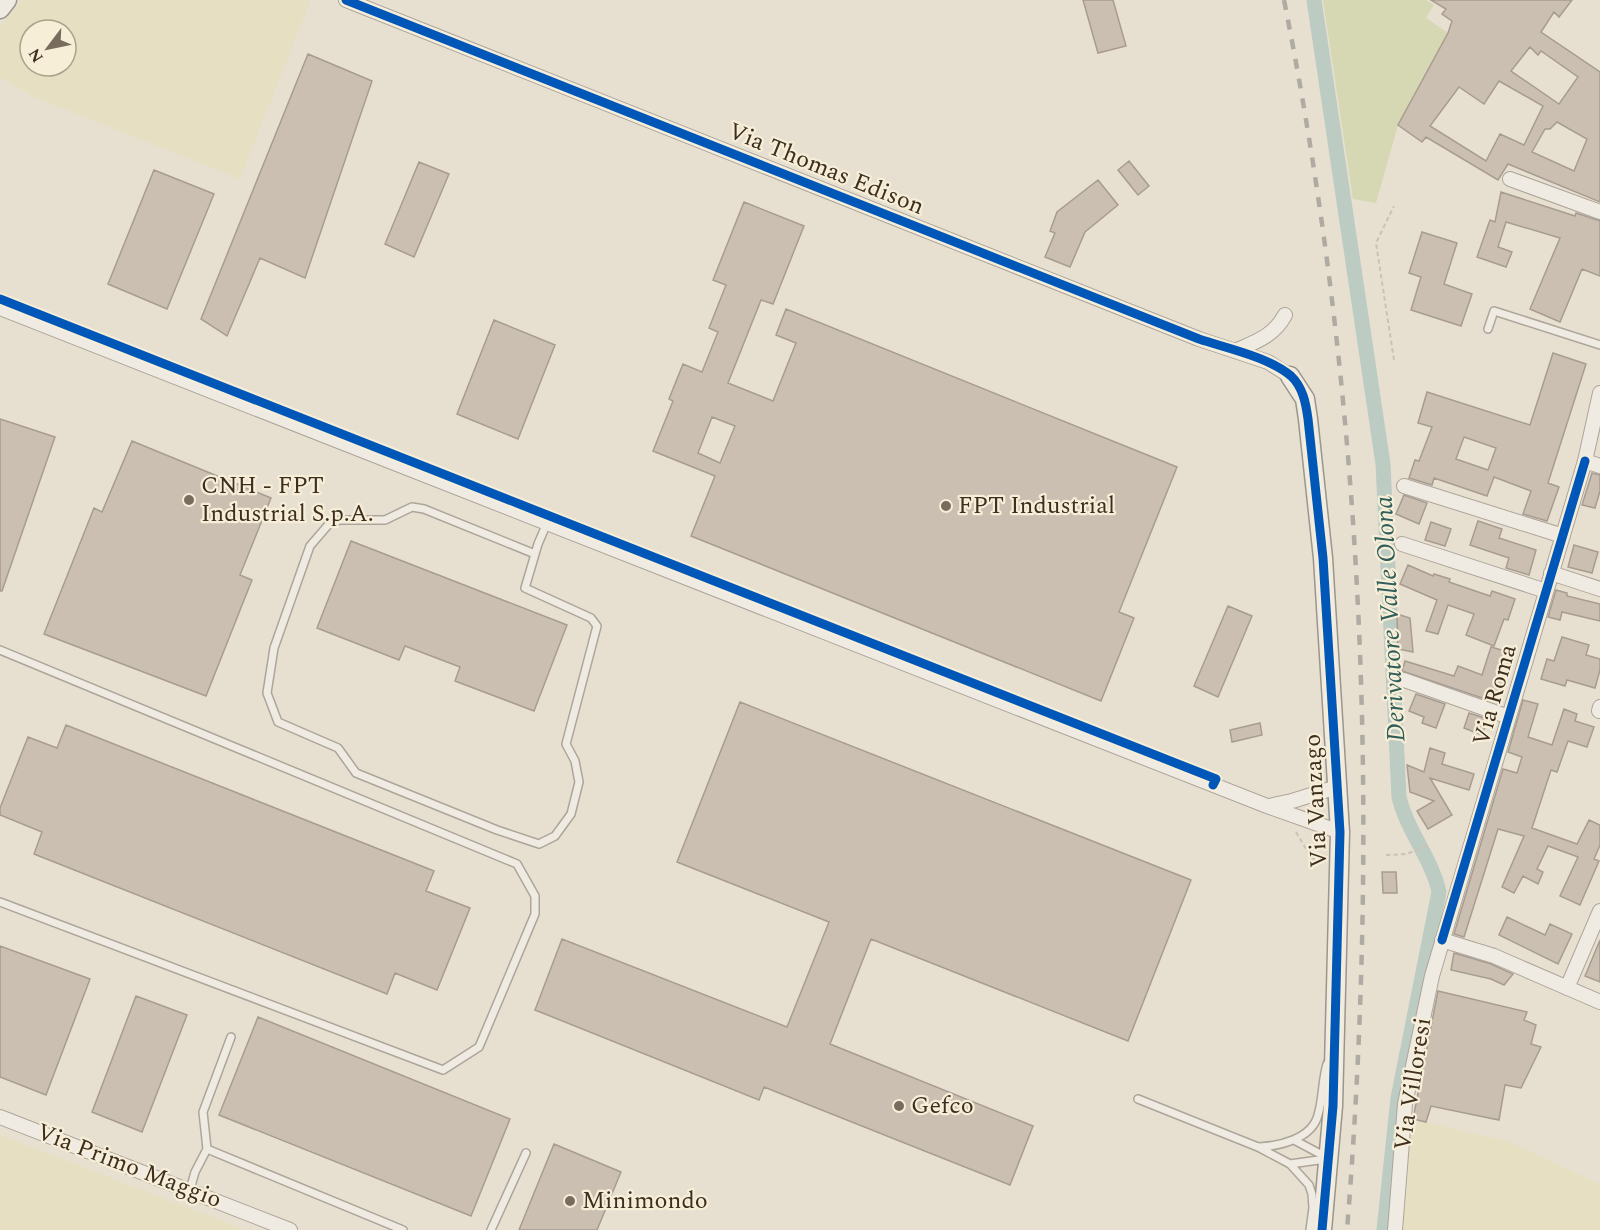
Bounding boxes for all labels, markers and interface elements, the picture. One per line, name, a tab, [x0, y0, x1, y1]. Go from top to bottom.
north arrow	[18, 18, 78, 78]
text: N	[22, 44, 50, 67]
street label: Via Thomas Edison	[723, 113, 929, 225]
place label: CNH - FPT Industrial S.p.A.	[201, 468, 374, 532]
place label: FPT Industrial	[958, 488, 1115, 524]
marker: CNH - FPT Industrial S.p.A.	[182, 493, 196, 507]
water label: Derivatore Valle Olona	[1364, 495, 1416, 743]
marker: FPT Industrial	[939, 499, 953, 513]
street label: Via Roma	[1463, 640, 1527, 750]
street label: Via Vanzago	[1295, 733, 1337, 869]
street label: Via Villoresi	[1385, 1015, 1441, 1153]
place label: Gefco	[911, 1088, 974, 1124]
marker: Gefco	[892, 1099, 906, 1113]
street label: Via Primo Maggio	[31, 1114, 227, 1218]
place label: Minimondo	[582, 1183, 708, 1219]
marker: Minimondo	[563, 1194, 577, 1208]

